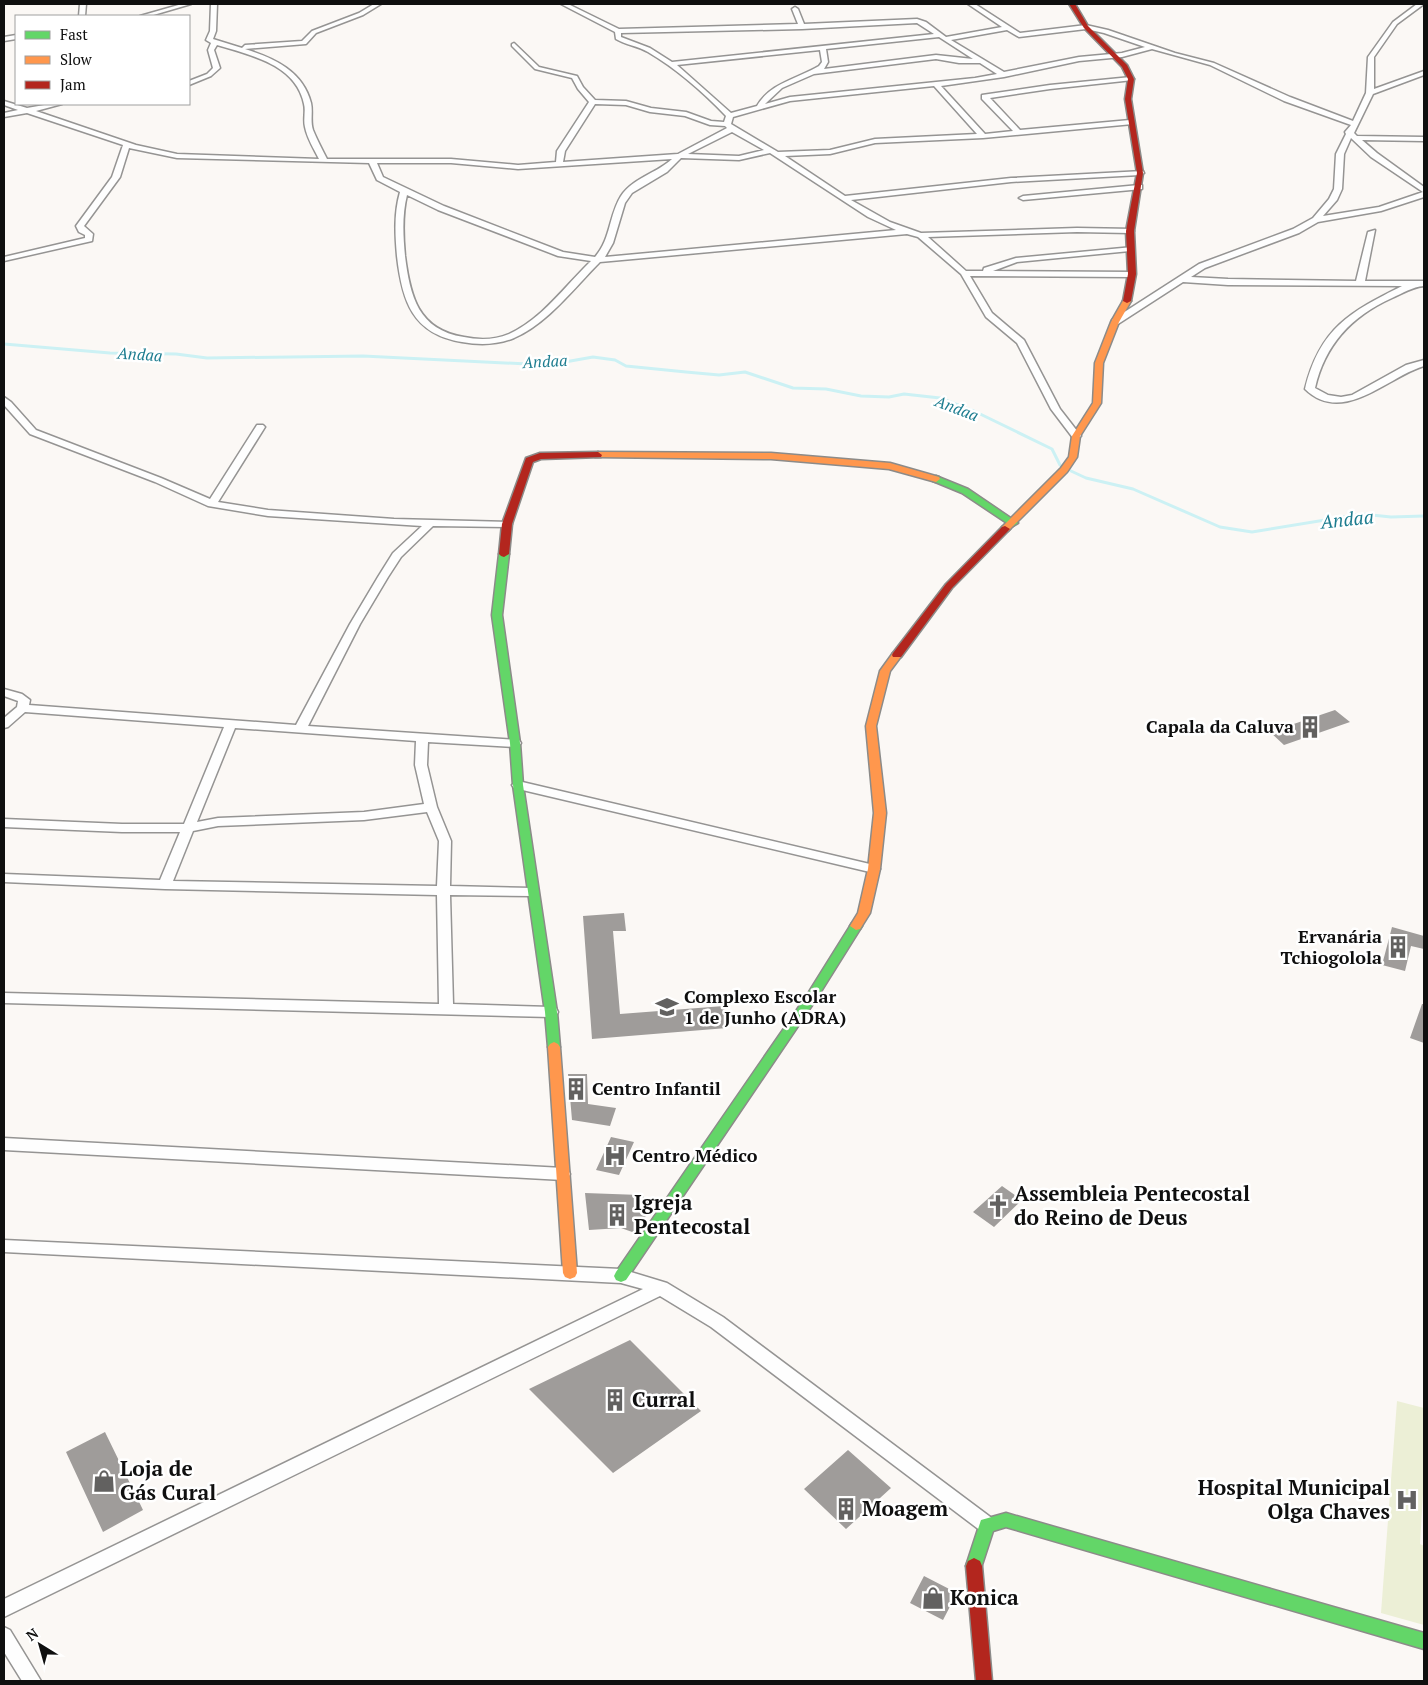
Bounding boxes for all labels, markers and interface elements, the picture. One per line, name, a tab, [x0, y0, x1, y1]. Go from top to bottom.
legend	[15, 15, 190, 105]
text: Fast	[60, 24, 88, 44]
text: Slow	[60, 49, 93, 69]
text: Jam	[60, 74, 86, 94]
water label: Andaa	[116, 341, 163, 367]
water label: Andaa	[521, 349, 568, 373]
water label: Andaa	[931, 389, 982, 426]
water label: Andaa	[1318, 503, 1375, 534]
place label: Capala da Caluva	[1146, 714, 1294, 738]
building icon: Capala da Caluva	[1297, 714, 1323, 740]
place label: Ervanária Tchiogolola	[1281, 924, 1382, 969]
building icon: Ervanária Tchiogolola	[1385, 934, 1411, 960]
place label: Complexo Escolar 1 de Junho (ADRA)	[684, 984, 846, 1029]
school or university icon: Complexo Escolar 1 de Junho (ADRA)	[654, 994, 680, 1020]
building icon: Centro Infantil	[563, 1076, 589, 1102]
place label: Centro Infantil	[592, 1076, 721, 1100]
hospital icon: Centro Médico	[602, 1143, 628, 1169]
place label: Centro Médico	[632, 1143, 758, 1167]
place label: Assembleia Pentecostal do Reino de Deus	[1014, 1179, 1250, 1231]
place label: Igreja Pentecostal	[634, 1188, 750, 1240]
church icon: Assembleia Pentecostal do Reino de Deus	[985, 1193, 1011, 1219]
building icon: Igreja Pentecostal	[604, 1202, 630, 1228]
place label: Curral	[632, 1385, 696, 1413]
building icon: Curral	[602, 1387, 628, 1413]
place label: Loja de Gás Cural	[120, 1454, 216, 1506]
shop icon: Loja de Gás Cural	[91, 1468, 117, 1494]
place label: Hospital Municipal Olga Chaves	[1198, 1473, 1390, 1525]
hospital icon: Hospital Municipal Olga Chaves	[1394, 1487, 1420, 1513]
place label: Moagem	[862, 1494, 949, 1522]
building icon: Moagem	[833, 1496, 859, 1522]
place label: Konica	[950, 1583, 1019, 1611]
shop icon: Konica	[920, 1585, 946, 1611]
north arrow	[15, 1620, 65, 1670]
text: N	[22, 1623, 42, 1645]

